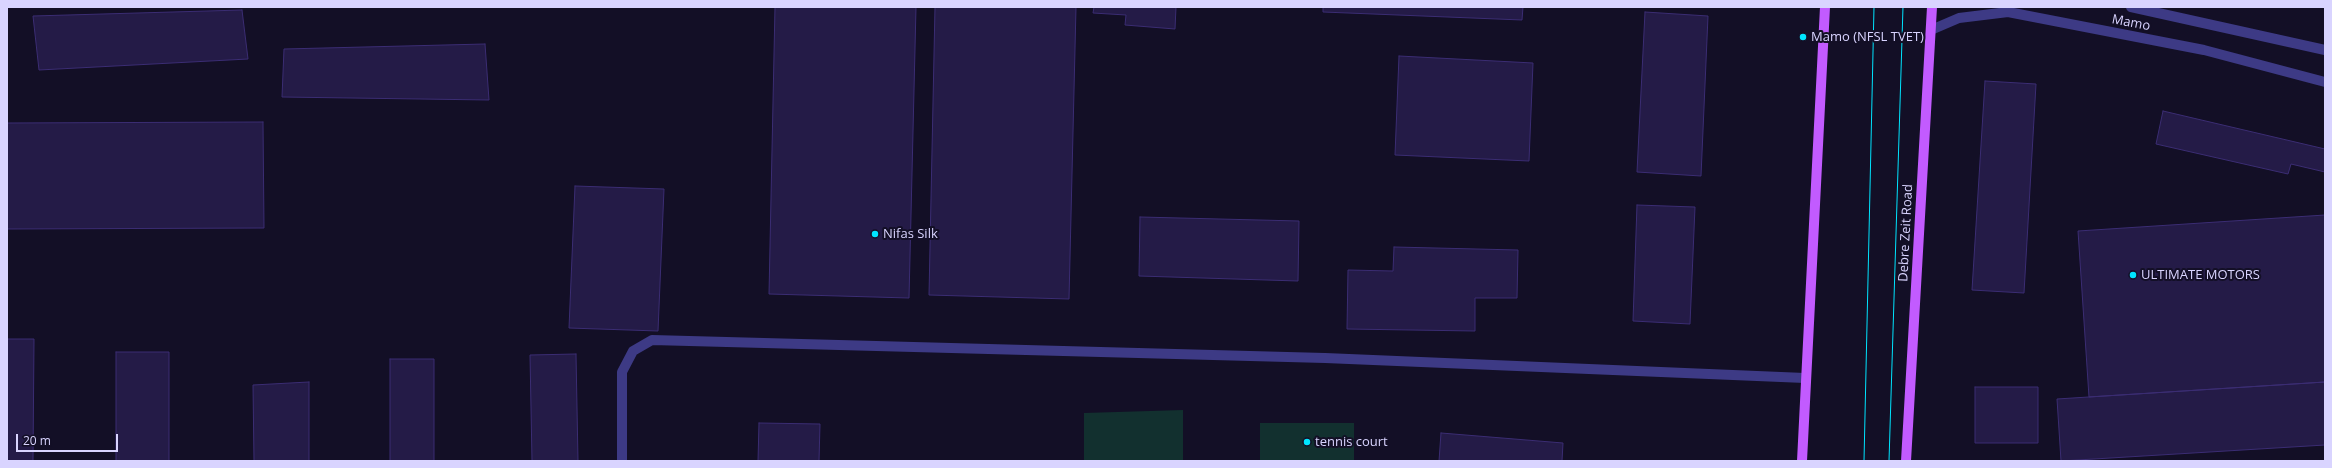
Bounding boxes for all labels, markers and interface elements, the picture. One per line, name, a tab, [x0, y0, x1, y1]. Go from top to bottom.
street label: Mamo	[2110, 12, 2152, 34]
place label: Mamo (NFSL TVET)	[1811, 29, 1924, 45]
marker: Mamo (NFSL TVET)	[1798, 32, 1808, 42]
street label: Debre Zeit Road	[1896, 184, 1916, 282]
place label: Nifas Silk	[883, 226, 938, 242]
marker: Nifas Silk	[870, 229, 880, 239]
place label: ULTIMATE MOTORS	[2141, 267, 2260, 283]
marker: ULTIMATE MOTORS	[2128, 270, 2138, 280]
scale bar	[18, 426, 120, 452]
text: 20 m	[23, 432, 51, 449]
place label: tennis court	[1315, 434, 1388, 450]
marker: tennis court	[1302, 437, 1312, 447]

